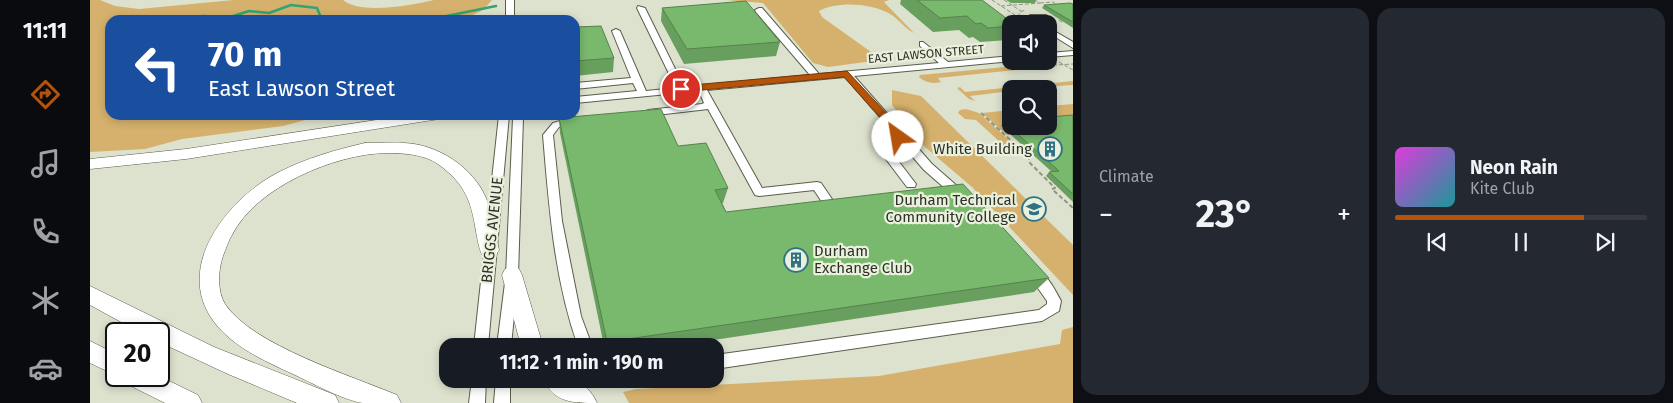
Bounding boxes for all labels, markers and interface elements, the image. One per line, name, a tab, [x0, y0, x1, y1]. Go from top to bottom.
map controls	[1002, 15, 1057, 135]
button: sound	[1002, 15, 1057, 70]
text: 11:11	[23, 17, 67, 44]
text: 70 m	[208, 33, 282, 75]
icon: left	[125, 35, 190, 100]
street label: EAST LAWSON STREET	[867, 42, 985, 66]
pin	[660, 68, 702, 110]
text: East Lawson Street	[208, 75, 395, 102]
icon: arrive	[667, 75, 695, 103]
icon: directions	[28, 77, 63, 112]
button: search	[1002, 80, 1057, 135]
position arrow	[871, 110, 923, 162]
building icon: White Building	[1037, 136, 1063, 162]
place label: White Building	[933, 140, 1032, 158]
icon: music	[28, 146, 63, 181]
text: Neon Rain	[1470, 156, 1558, 179]
text: Climate	[1099, 167, 1154, 186]
street label: BRIGGS AVENUE	[477, 176, 507, 284]
text: Kite Club	[1470, 179, 1535, 198]
place label: Durham Technical Community College	[885, 191, 1017, 226]
text: 23°	[1196, 191, 1255, 237]
school or university icon: Durham Technical Community College	[1021, 196, 1047, 222]
text: −	[1099, 198, 1113, 231]
text: +	[1337, 198, 1351, 231]
icon: phone	[28, 214, 63, 249]
icon: previous	[1423, 228, 1451, 256]
icon: pause	[1507, 228, 1535, 256]
icon: next	[1591, 228, 1619, 256]
place label: Durham Exchange Club	[814, 242, 912, 277]
building icon: Durham Exchange Club	[783, 247, 809, 273]
icon: climate	[28, 283, 63, 318]
speed limit sign: 20	[105, 322, 170, 387]
icon: car	[28, 351, 63, 386]
text: 11:12 · 1 min · 190 m	[500, 351, 663, 374]

